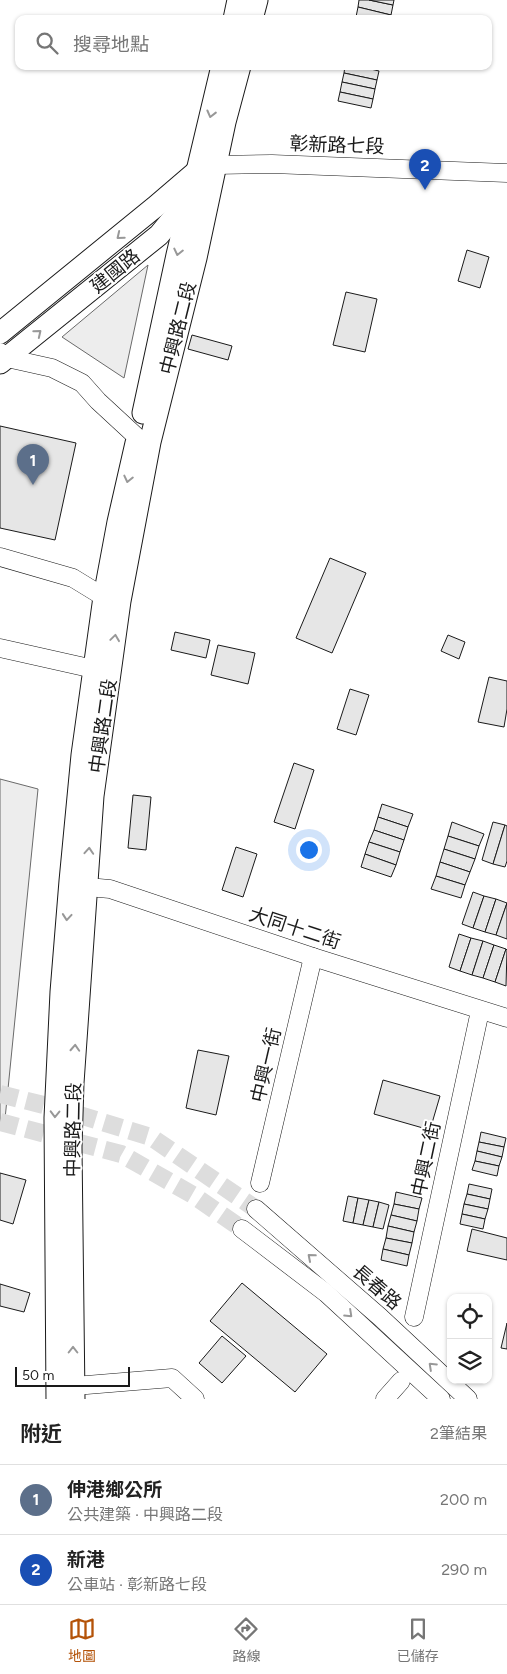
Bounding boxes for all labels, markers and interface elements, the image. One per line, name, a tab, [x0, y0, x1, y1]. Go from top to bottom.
search box	[15, 15, 492, 70]
icon: search	[33, 29, 61, 57]
text: 搜尋地點	[73, 33, 149, 56]
one-way arrow	[206, 109, 217, 118]
street label: 彰新路七段	[289, 132, 385, 158]
pin: 2	[409, 149, 441, 190]
one-way arrow	[117, 230, 126, 238]
street label: 建國路	[86, 244, 144, 298]
one-way arrow	[173, 248, 184, 257]
street label: 中興路二段	[155, 279, 201, 377]
one-way arrow	[32, 330, 41, 338]
pin: 1	[17, 444, 49, 485]
one-way arrow	[123, 475, 134, 484]
one-way arrow	[109, 633, 120, 641]
street label: 中興路二段	[85, 677, 121, 775]
your location	[296, 837, 322, 863]
one-way arrow	[83, 847, 94, 855]
street label: 大同十二街	[246, 902, 344, 954]
one-way arrow	[62, 913, 73, 921]
street label: 中興一街	[246, 1025, 286, 1105]
one-way arrow	[70, 1044, 81, 1052]
street label: 中興路二段	[61, 1082, 85, 1178]
one-way arrow	[49, 1110, 60, 1118]
street label: 中興二街	[407, 1119, 445, 1199]
one-way arrow	[308, 1254, 317, 1263]
street label: 長春路	[348, 1260, 406, 1314]
map controls	[447, 1294, 492, 1384]
button: locate	[447, 1294, 492, 1339]
one-way arrow	[343, 1308, 352, 1317]
button: layers	[447, 1339, 492, 1384]
one-way arrow	[68, 1346, 78, 1354]
one-way arrow	[429, 1363, 438, 1372]
scale bar	[15, 1364, 130, 1387]
text: 50 m	[22, 1367, 54, 1384]
text: 附近	[20, 1421, 62, 1446]
text: 2筆結果	[430, 1424, 487, 1443]
text: 伸港鄉公所	[67, 1478, 162, 1501]
text: 1	[33, 1490, 39, 1509]
text: 200 m	[440, 1490, 487, 1509]
text: 公共建築 · 中興路二段	[67, 1505, 223, 1524]
text: 新港	[67, 1548, 105, 1571]
text: 2	[31, 1560, 41, 1579]
text: 290 m	[441, 1560, 487, 1579]
text: 公車站 · 彰新路七段	[67, 1575, 207, 1594]
tab: 地圖	[68, 1615, 96, 1665]
tab: 路線	[232, 1615, 260, 1665]
tab: 已儲存	[397, 1615, 439, 1665]

